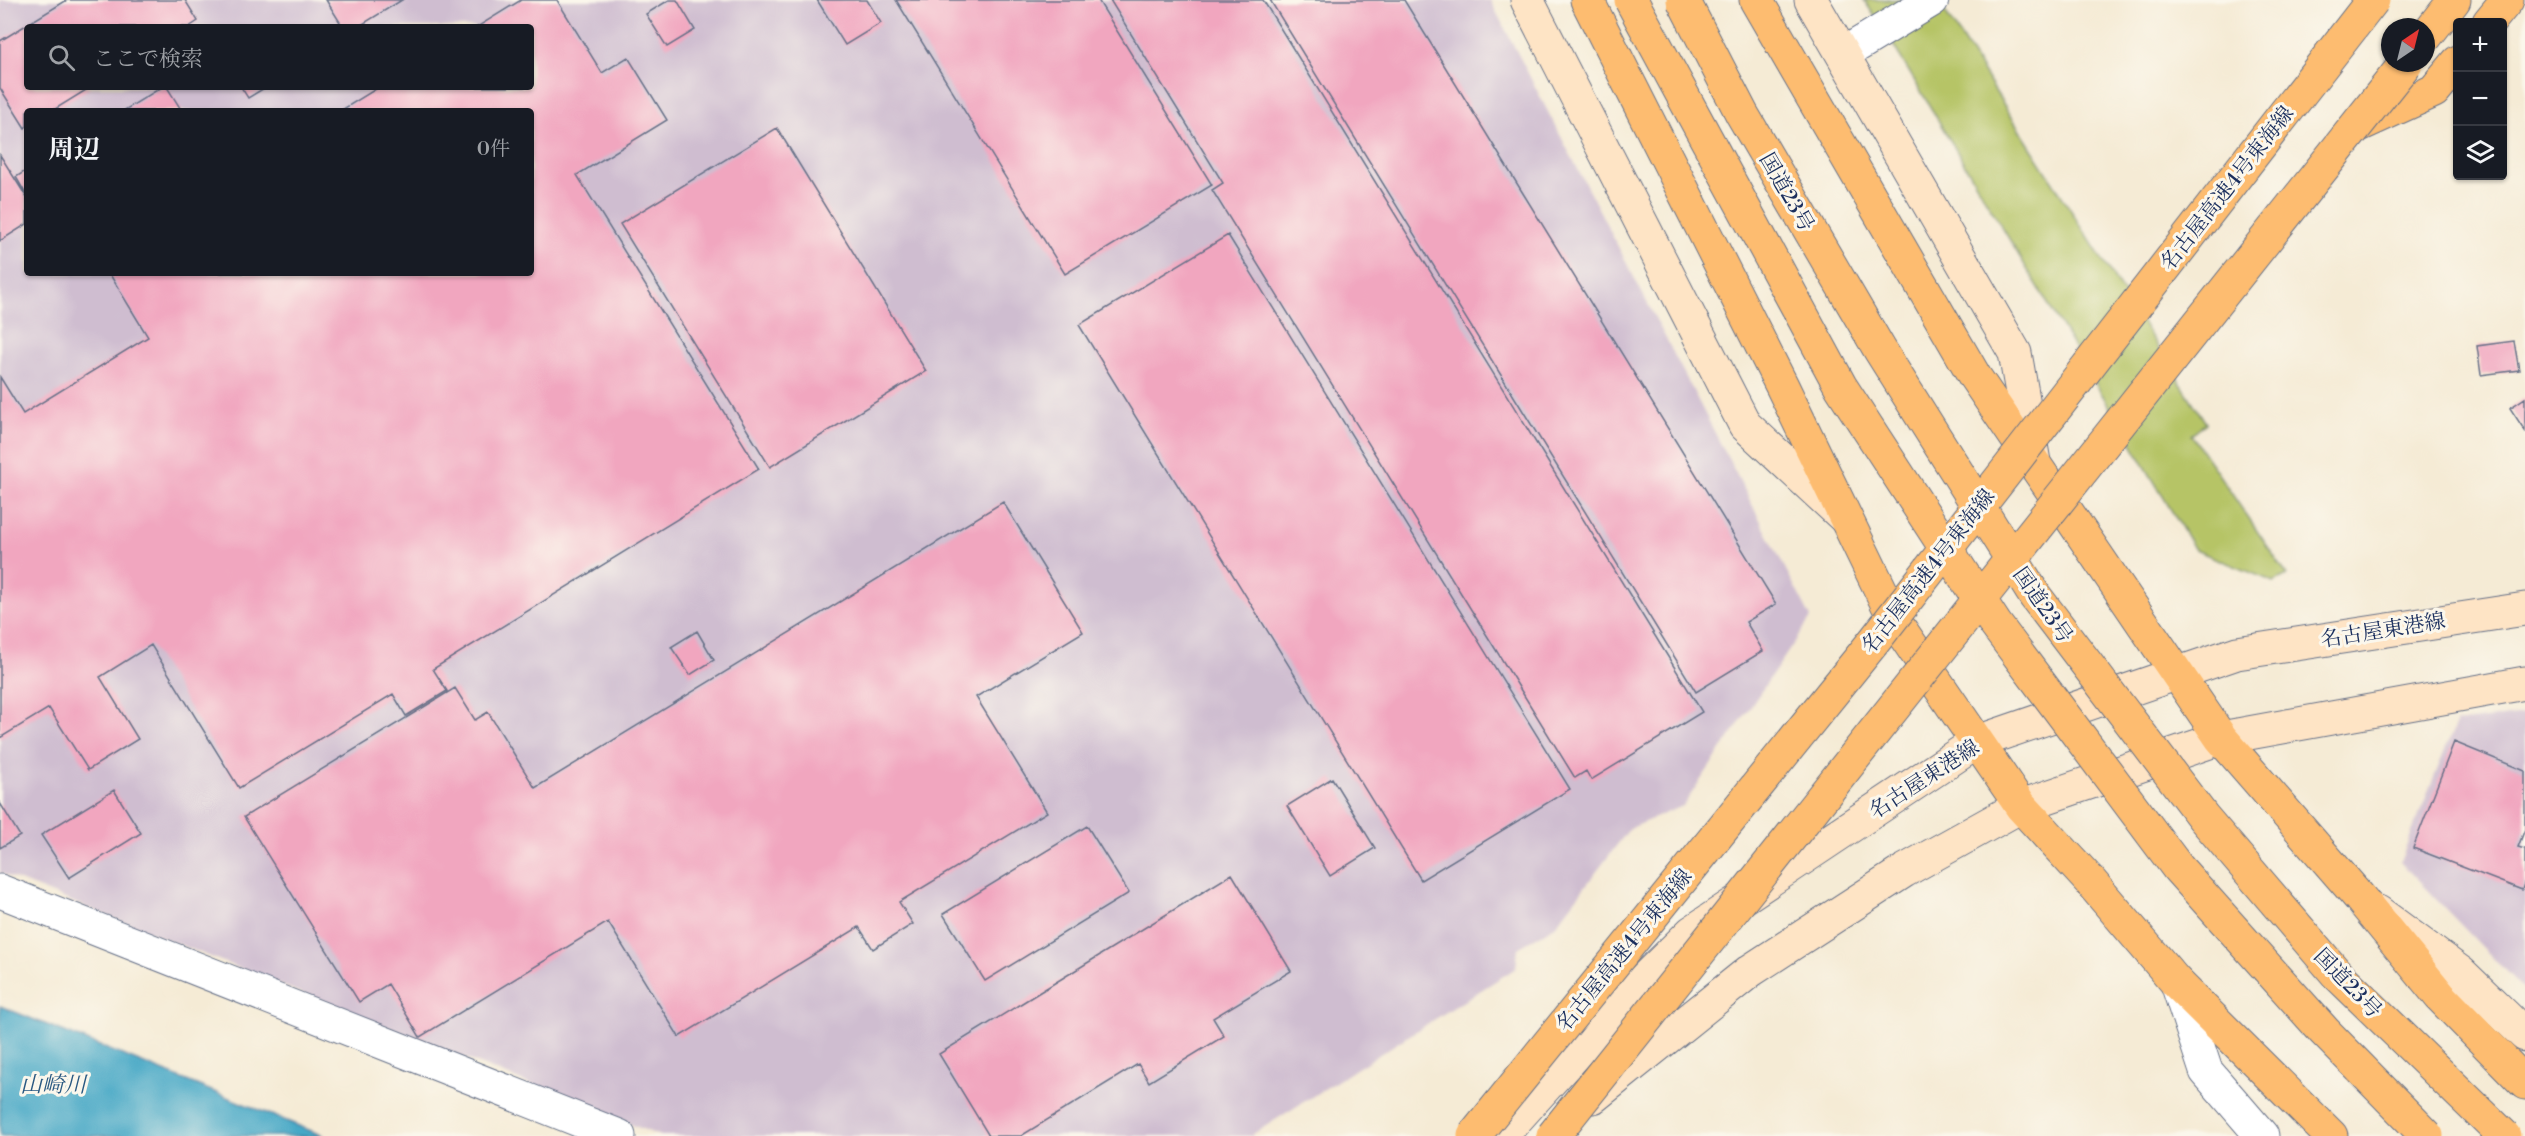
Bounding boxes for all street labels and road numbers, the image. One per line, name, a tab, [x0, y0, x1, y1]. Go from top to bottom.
street label: 名古屋高速4号東海線	[2156, 101, 2300, 276]
street label: 国道23号	[1753, 149, 1819, 236]
street label: 名古屋高速4号東海線	[1857, 484, 2001, 659]
street label: 国道23号	[2007, 563, 2078, 648]
street label: 名古屋東港線	[2319, 608, 2447, 654]
street label: 名古屋東港線	[1865, 735, 1984, 825]
street label: 名古屋高速4号東海線	[1551, 864, 1698, 1037]
street label: 国道23号	[2308, 944, 2387, 1024]

